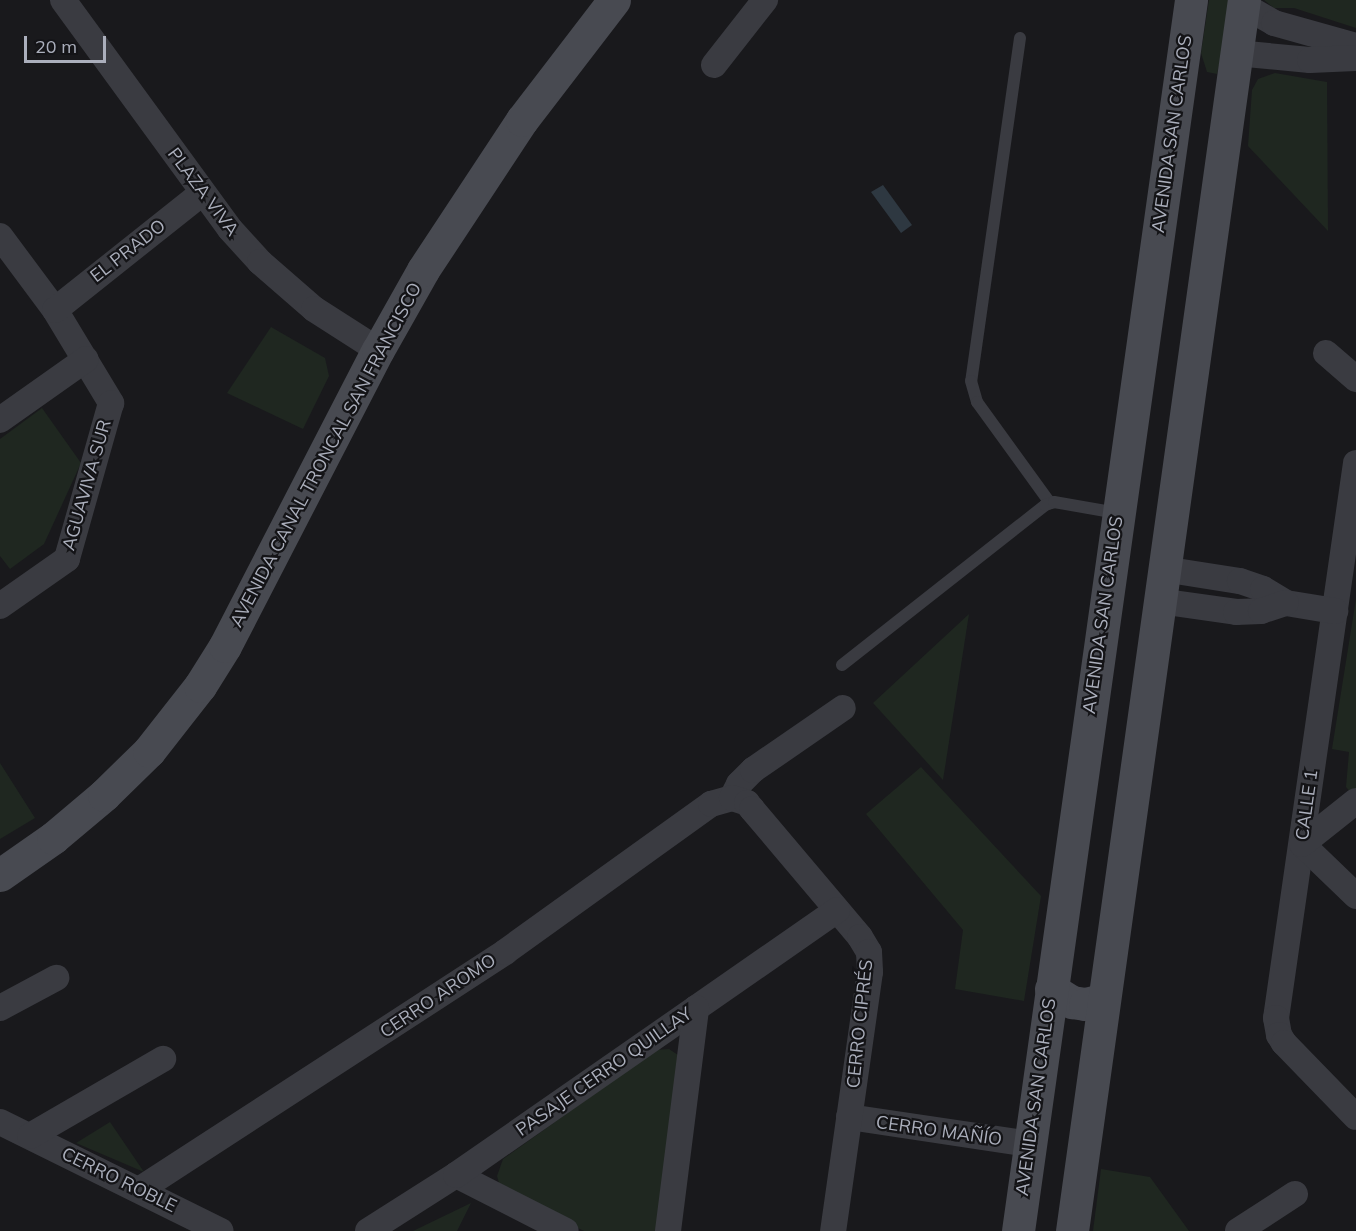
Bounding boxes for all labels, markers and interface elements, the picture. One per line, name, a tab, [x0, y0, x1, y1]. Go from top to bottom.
scale bar	[27, 24, 110, 62]
street label: AVENIDA SAN CARLOS	[1147, 34, 1197, 234]
text: 20 m	[35, 35, 77, 58]
street label: PLAZA VIVA	[163, 144, 243, 240]
street label: EL PRADO	[86, 215, 170, 287]
street label: AVENIDA CANAL TRONCAL SAN FRANCISCO	[226, 279, 426, 631]
street label: AGUAVIVA SUR	[58, 417, 116, 553]
street label: AVENIDA SAN CARLOS	[1078, 515, 1128, 715]
street label: CALLE 1	[1291, 768, 1323, 842]
street label: CERRO AROMO	[376, 949, 500, 1043]
street label: CERRO CIPRÉS	[843, 959, 877, 1089]
street label: AVENIDA SAN CARLOS	[1011, 997, 1061, 1197]
street label: PASAJE CERRO QUILLAY	[512, 1003, 696, 1141]
street label: CERRO MAÑÍO	[875, 1111, 1003, 1151]
street label: CERRO ROBLE	[58, 1143, 180, 1217]

